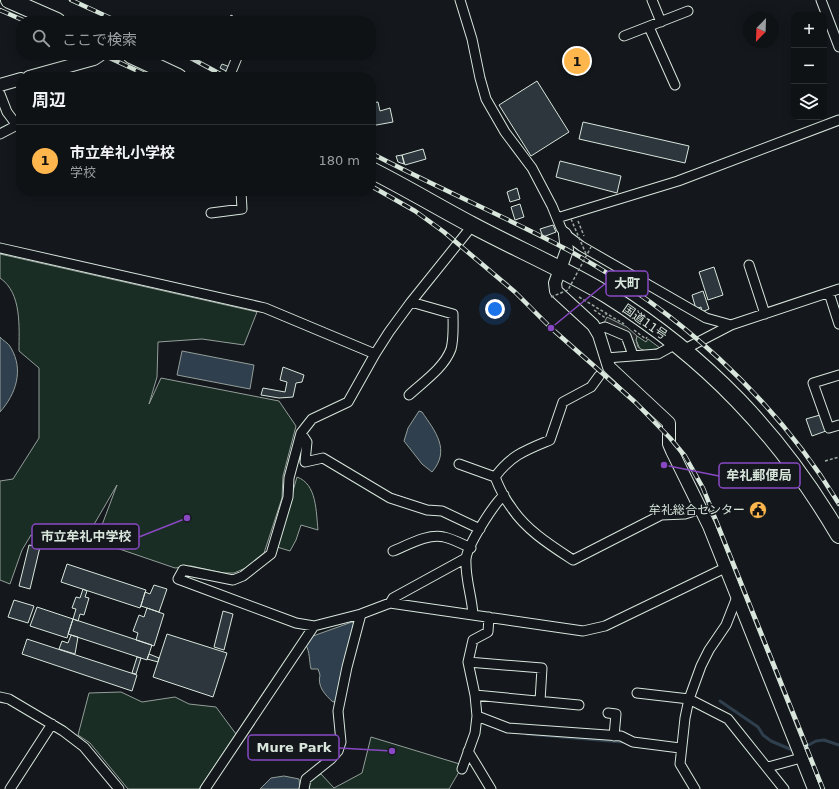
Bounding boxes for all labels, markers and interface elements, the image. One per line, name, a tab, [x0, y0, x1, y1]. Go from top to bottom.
north arrow	[743, 12, 779, 48]
map controls	[791, 12, 827, 120]
button: +	[791, 12, 827, 48]
search box	[16, 16, 376, 60]
icon: search	[30, 27, 52, 49]
text: ここで検索	[62, 31, 137, 49]
pin: 1	[564, 46, 590, 76]
button: −	[791, 48, 827, 84]
button: layers	[791, 84, 827, 120]
text: 周辺	[32, 90, 66, 110]
text: 市立牟礼小学校	[70, 144, 175, 162]
text: 1	[40, 153, 50, 168]
text: 180 m	[318, 153, 360, 168]
text: 学校	[70, 165, 96, 180]
callout: 大町	[606, 271, 648, 296]
text: 大町	[614, 276, 640, 291]
your location	[485, 299, 505, 319]
street label: 国道11号	[620, 302, 670, 342]
callout: 牟礼郵便局	[719, 463, 800, 488]
text: 牟礼郵便局	[726, 468, 792, 483]
public building icon: 牟礼総合センター	[748, 500, 768, 520]
place label: 牟礼総合センター	[649, 503, 745, 517]
callout: 市立牟礼中学校	[32, 524, 139, 549]
text: 市立牟礼中学校	[40, 529, 132, 544]
callout: Mure Park	[248, 735, 339, 760]
text: Mure Park	[257, 740, 332, 755]

